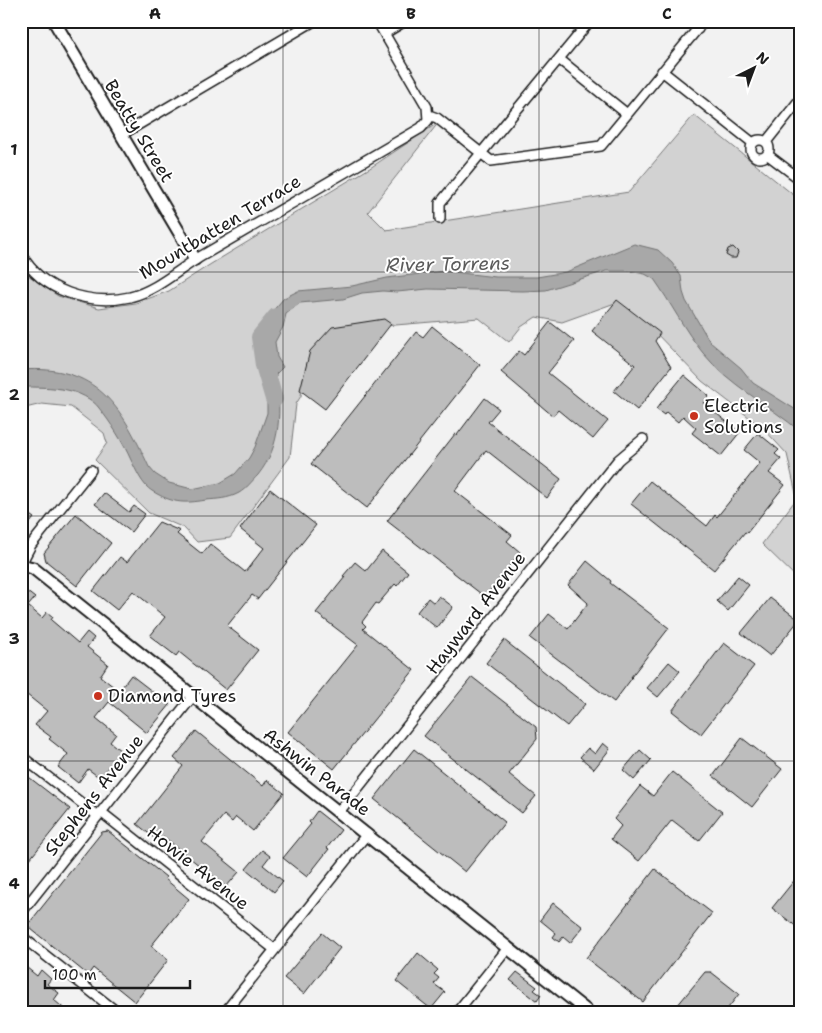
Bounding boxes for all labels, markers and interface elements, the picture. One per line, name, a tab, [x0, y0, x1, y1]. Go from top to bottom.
text: A	[149, 3, 161, 24]
text: B	[406, 3, 416, 24]
text: C	[662, 3, 672, 24]
north arrow	[730, 42, 780, 92]
text: N	[753, 48, 773, 69]
street label: Beatty Street	[99, 75, 179, 187]
text: 1	[10, 139, 18, 160]
street label: Mountbatten Terrace	[135, 169, 305, 285]
water label: River Torrens	[386, 250, 510, 278]
text: 2	[8, 384, 20, 405]
place label: Electric Solutions	[704, 394, 783, 439]
marker: Electric Solutions	[688, 410, 700, 422]
street label: Hayward Avenue	[421, 547, 531, 679]
text: 3	[8, 628, 20, 649]
place label: Diamond Tyres	[108, 684, 237, 708]
marker: Diamond Tyres	[92, 690, 104, 702]
street label: Ashwin Parade	[258, 722, 376, 822]
street label: Stephens Avenue	[39, 729, 149, 861]
street label: Howie Avenue	[142, 820, 254, 916]
text: 4	[8, 873, 20, 894]
scale bar	[45, 958, 190, 990]
text: 100 m	[52, 965, 97, 985]

